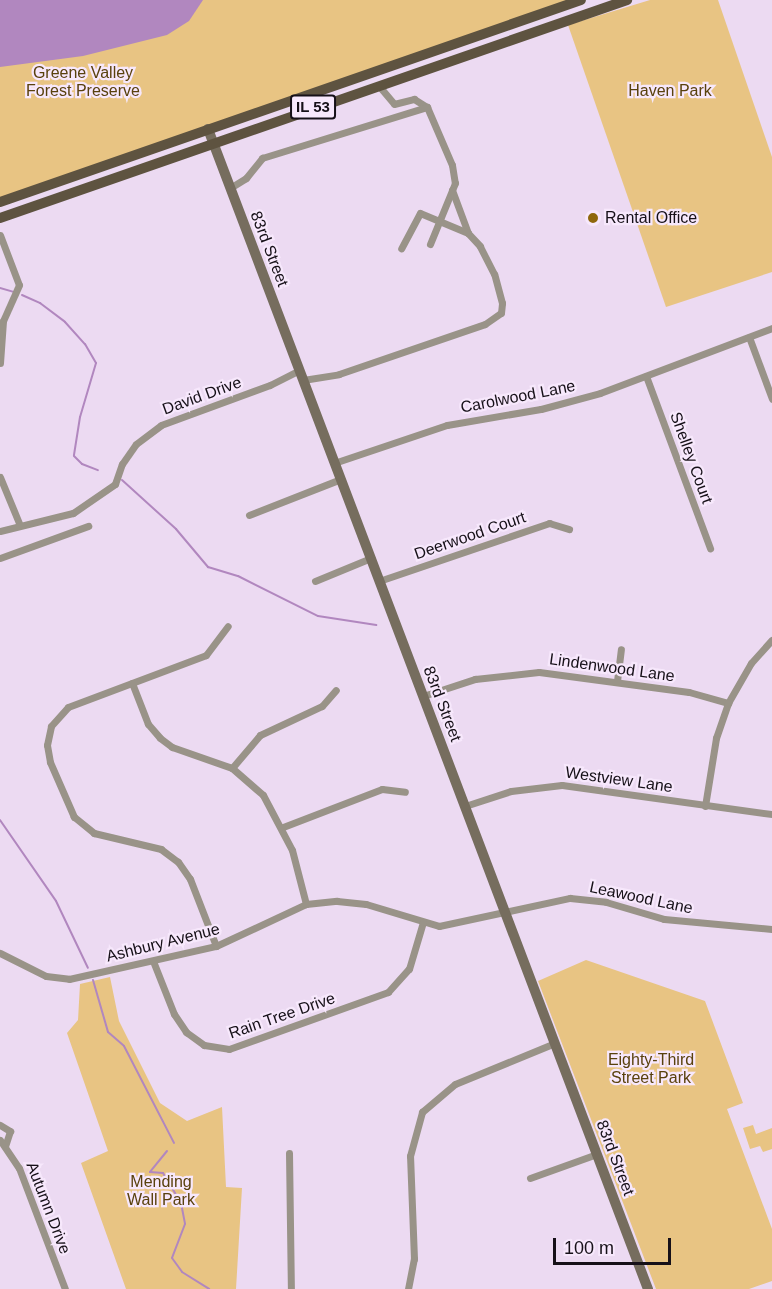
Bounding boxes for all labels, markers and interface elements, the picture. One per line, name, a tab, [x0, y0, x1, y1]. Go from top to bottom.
park label: Greene Valley Forest Preserve	[26, 63, 140, 101]
park label: Haven Park	[628, 81, 712, 101]
road number: IL 53	[289, 95, 337, 119]
place label: Rental Office	[605, 208, 697, 228]
street label: 83rd Street	[246, 209, 292, 289]
marker: Rental Office	[586, 211, 600, 225]
street label: David Drive	[160, 373, 244, 419]
street label: Carolwood Lane	[459, 376, 577, 418]
street label: Shelley Court	[666, 410, 716, 506]
street label: Deerwood Court	[412, 508, 528, 564]
street label: Lindenwood Lane	[548, 650, 676, 686]
street label: 83rd Street	[419, 664, 465, 744]
street label: Westview Lane	[564, 763, 674, 797]
street label: Leawood Lane	[588, 878, 694, 918]
street label: Ashbury Avenue	[104, 920, 222, 966]
street label: Rain Tree Drive	[226, 989, 338, 1043]
park label: Eighty-Third Street Park	[608, 1050, 694, 1088]
street label: 83rd Street	[592, 1118, 638, 1198]
street label: Autumn Drive	[22, 1159, 74, 1257]
park label: Mending Wall Park	[127, 1172, 195, 1210]
scale bar	[556, 1226, 674, 1264]
text: 100 m	[564, 1238, 614, 1258]

